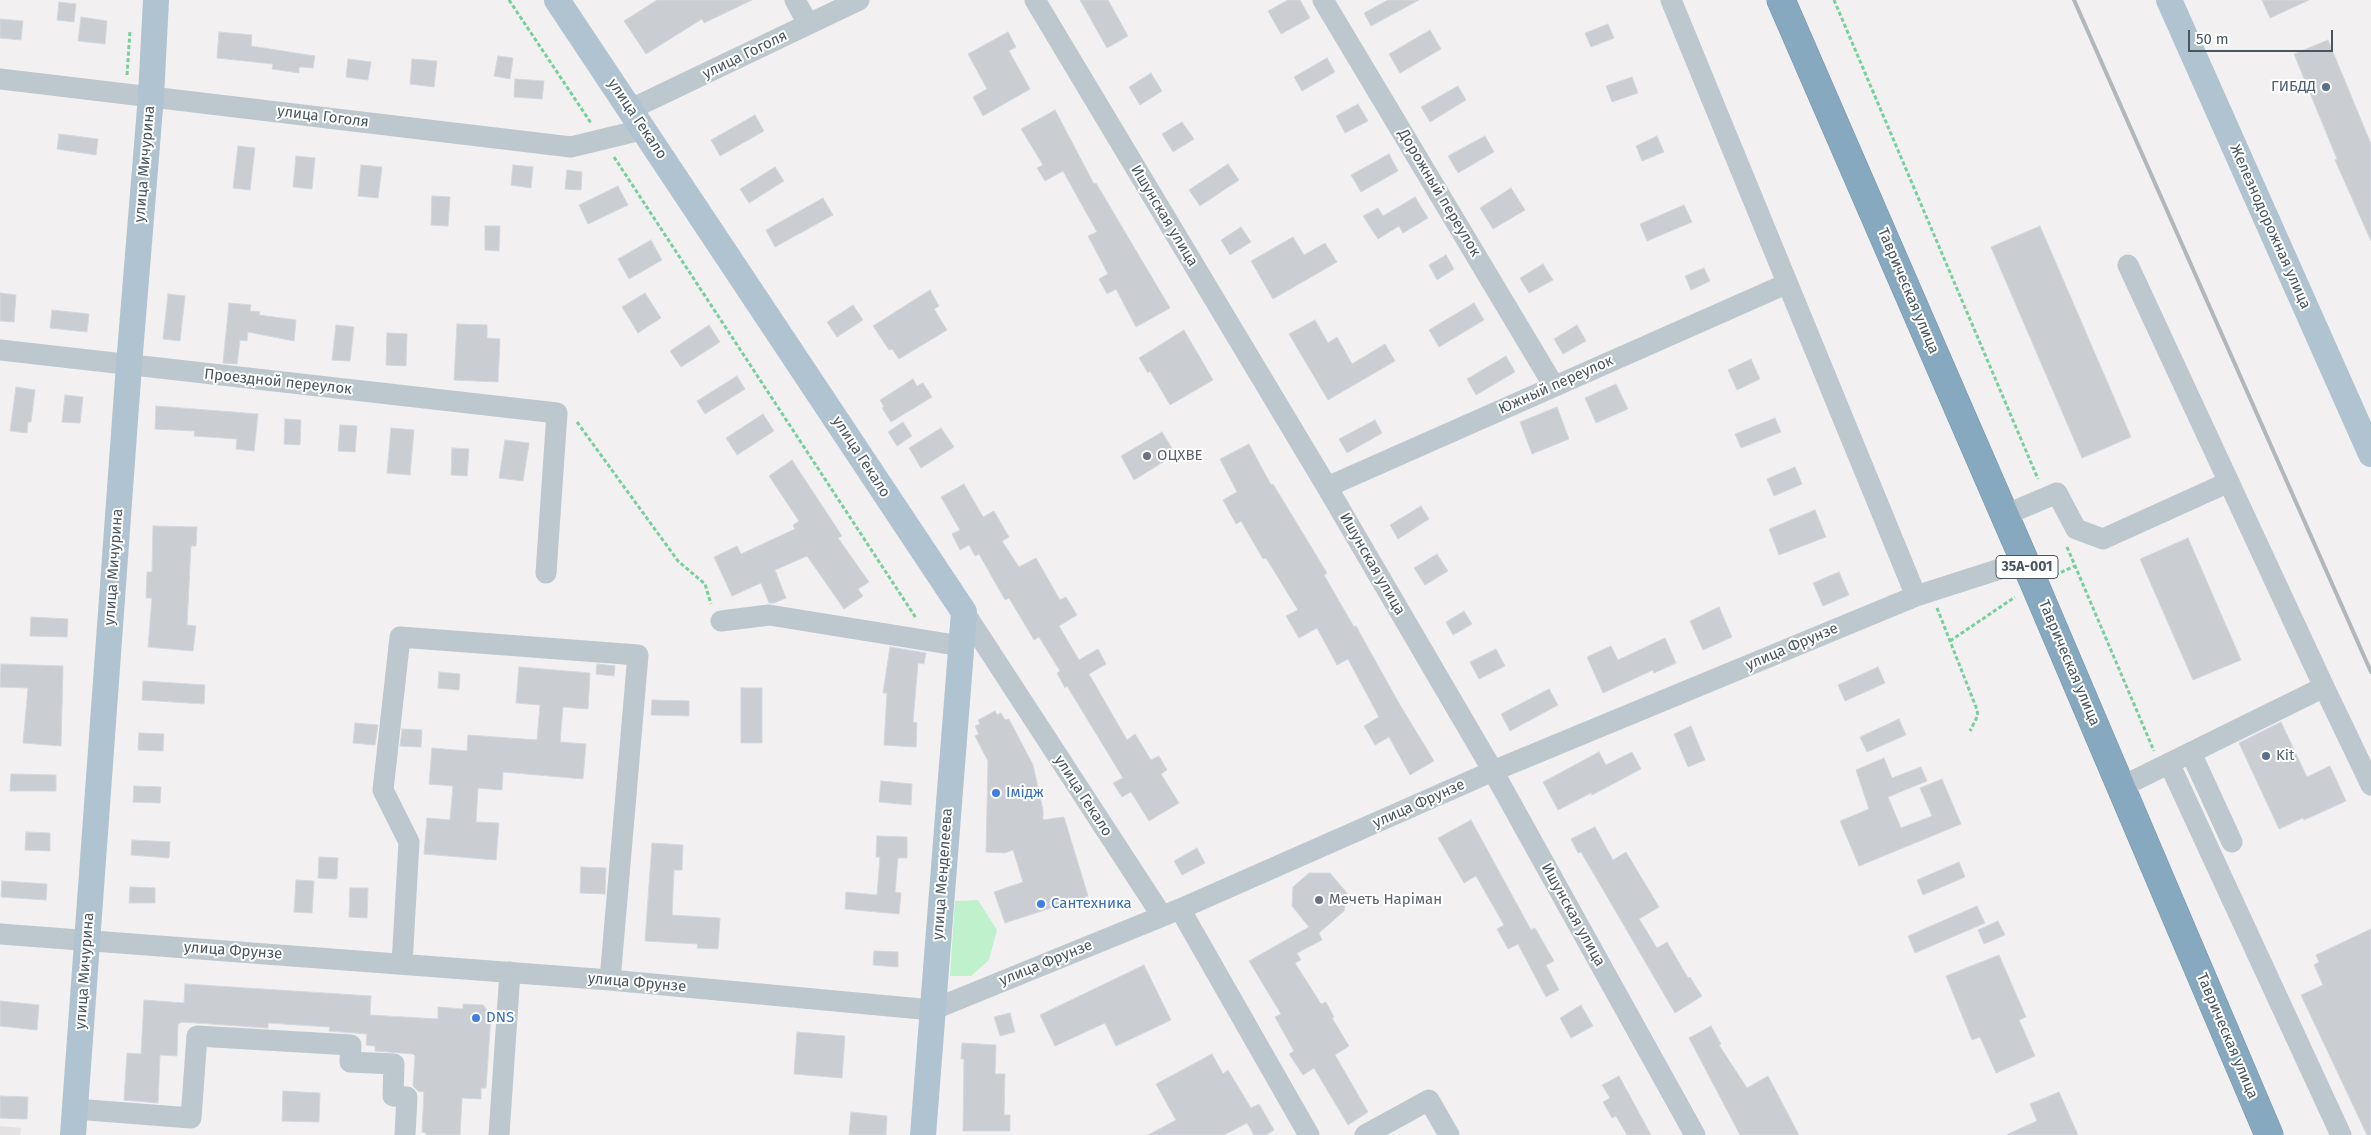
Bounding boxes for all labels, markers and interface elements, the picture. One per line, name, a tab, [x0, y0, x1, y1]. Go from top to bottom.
scale bar	[2191, 20, 2336, 52]
street label: улица Гоголя	[700, 27, 790, 83]
text: 50 m	[2196, 30, 2229, 48]
street label: улица Гекало	[603, 75, 671, 163]
place label: ГИБДД	[2271, 78, 2316, 96]
marker: ГИБДД	[2320, 81, 2332, 93]
street label: улица Гоголя	[276, 102, 370, 132]
street label: улица Мичурина	[131, 105, 159, 223]
street label: Дорожный переулок	[1394, 126, 1484, 260]
street label: Железнодорожная улица	[2226, 142, 2314, 312]
street label: Ишунская улица	[1127, 162, 1201, 270]
street label: Таврическая улица	[1873, 225, 1943, 357]
street label: Южный переулок	[1496, 352, 1616, 418]
street label: Проездной переулок	[203, 365, 353, 399]
street label: улица Гекало	[828, 413, 894, 501]
place label: ОЦХВЕ	[1157, 447, 1203, 465]
marker: ОЦХВЕ	[1141, 450, 1153, 462]
street label: улица Мичурина	[101, 508, 127, 626]
street label: Ишунская улица	[1335, 510, 1409, 618]
road number: 35А-001	[1996, 556, 2058, 578]
street label: Таврическая улица	[2034, 597, 2104, 729]
street label: улица Фрунзе	[1743, 619, 1841, 675]
place label: Kit	[2276, 747, 2294, 765]
marker: Kit	[2260, 750, 2272, 762]
street label: улица Гекало	[1050, 752, 1116, 840]
street label: улица Фрунзе	[1370, 776, 1468, 832]
place label: Імідж	[1006, 784, 1044, 802]
marker: Імідж	[990, 787, 1002, 799]
street label: улица Менделеева	[929, 807, 957, 941]
street label: Ишунская улица	[1537, 860, 1609, 970]
place label: Мечеть Наріман	[1329, 891, 1442, 909]
marker: Мечеть Наріман	[1313, 894, 1325, 906]
place label: Сантехника	[1051, 895, 1132, 913]
marker: Сантехника	[1035, 898, 1047, 910]
street label: улица Мичурина	[72, 912, 98, 1030]
street label: улица Фрунзе	[997, 936, 1095, 990]
street label: улица Фрунзе	[183, 939, 283, 963]
street label: улица Фрунзе	[587, 970, 687, 996]
street label: Таврическая улица	[2192, 970, 2262, 1102]
place label: DNS	[486, 1009, 514, 1027]
marker: DNS	[470, 1012, 482, 1024]

